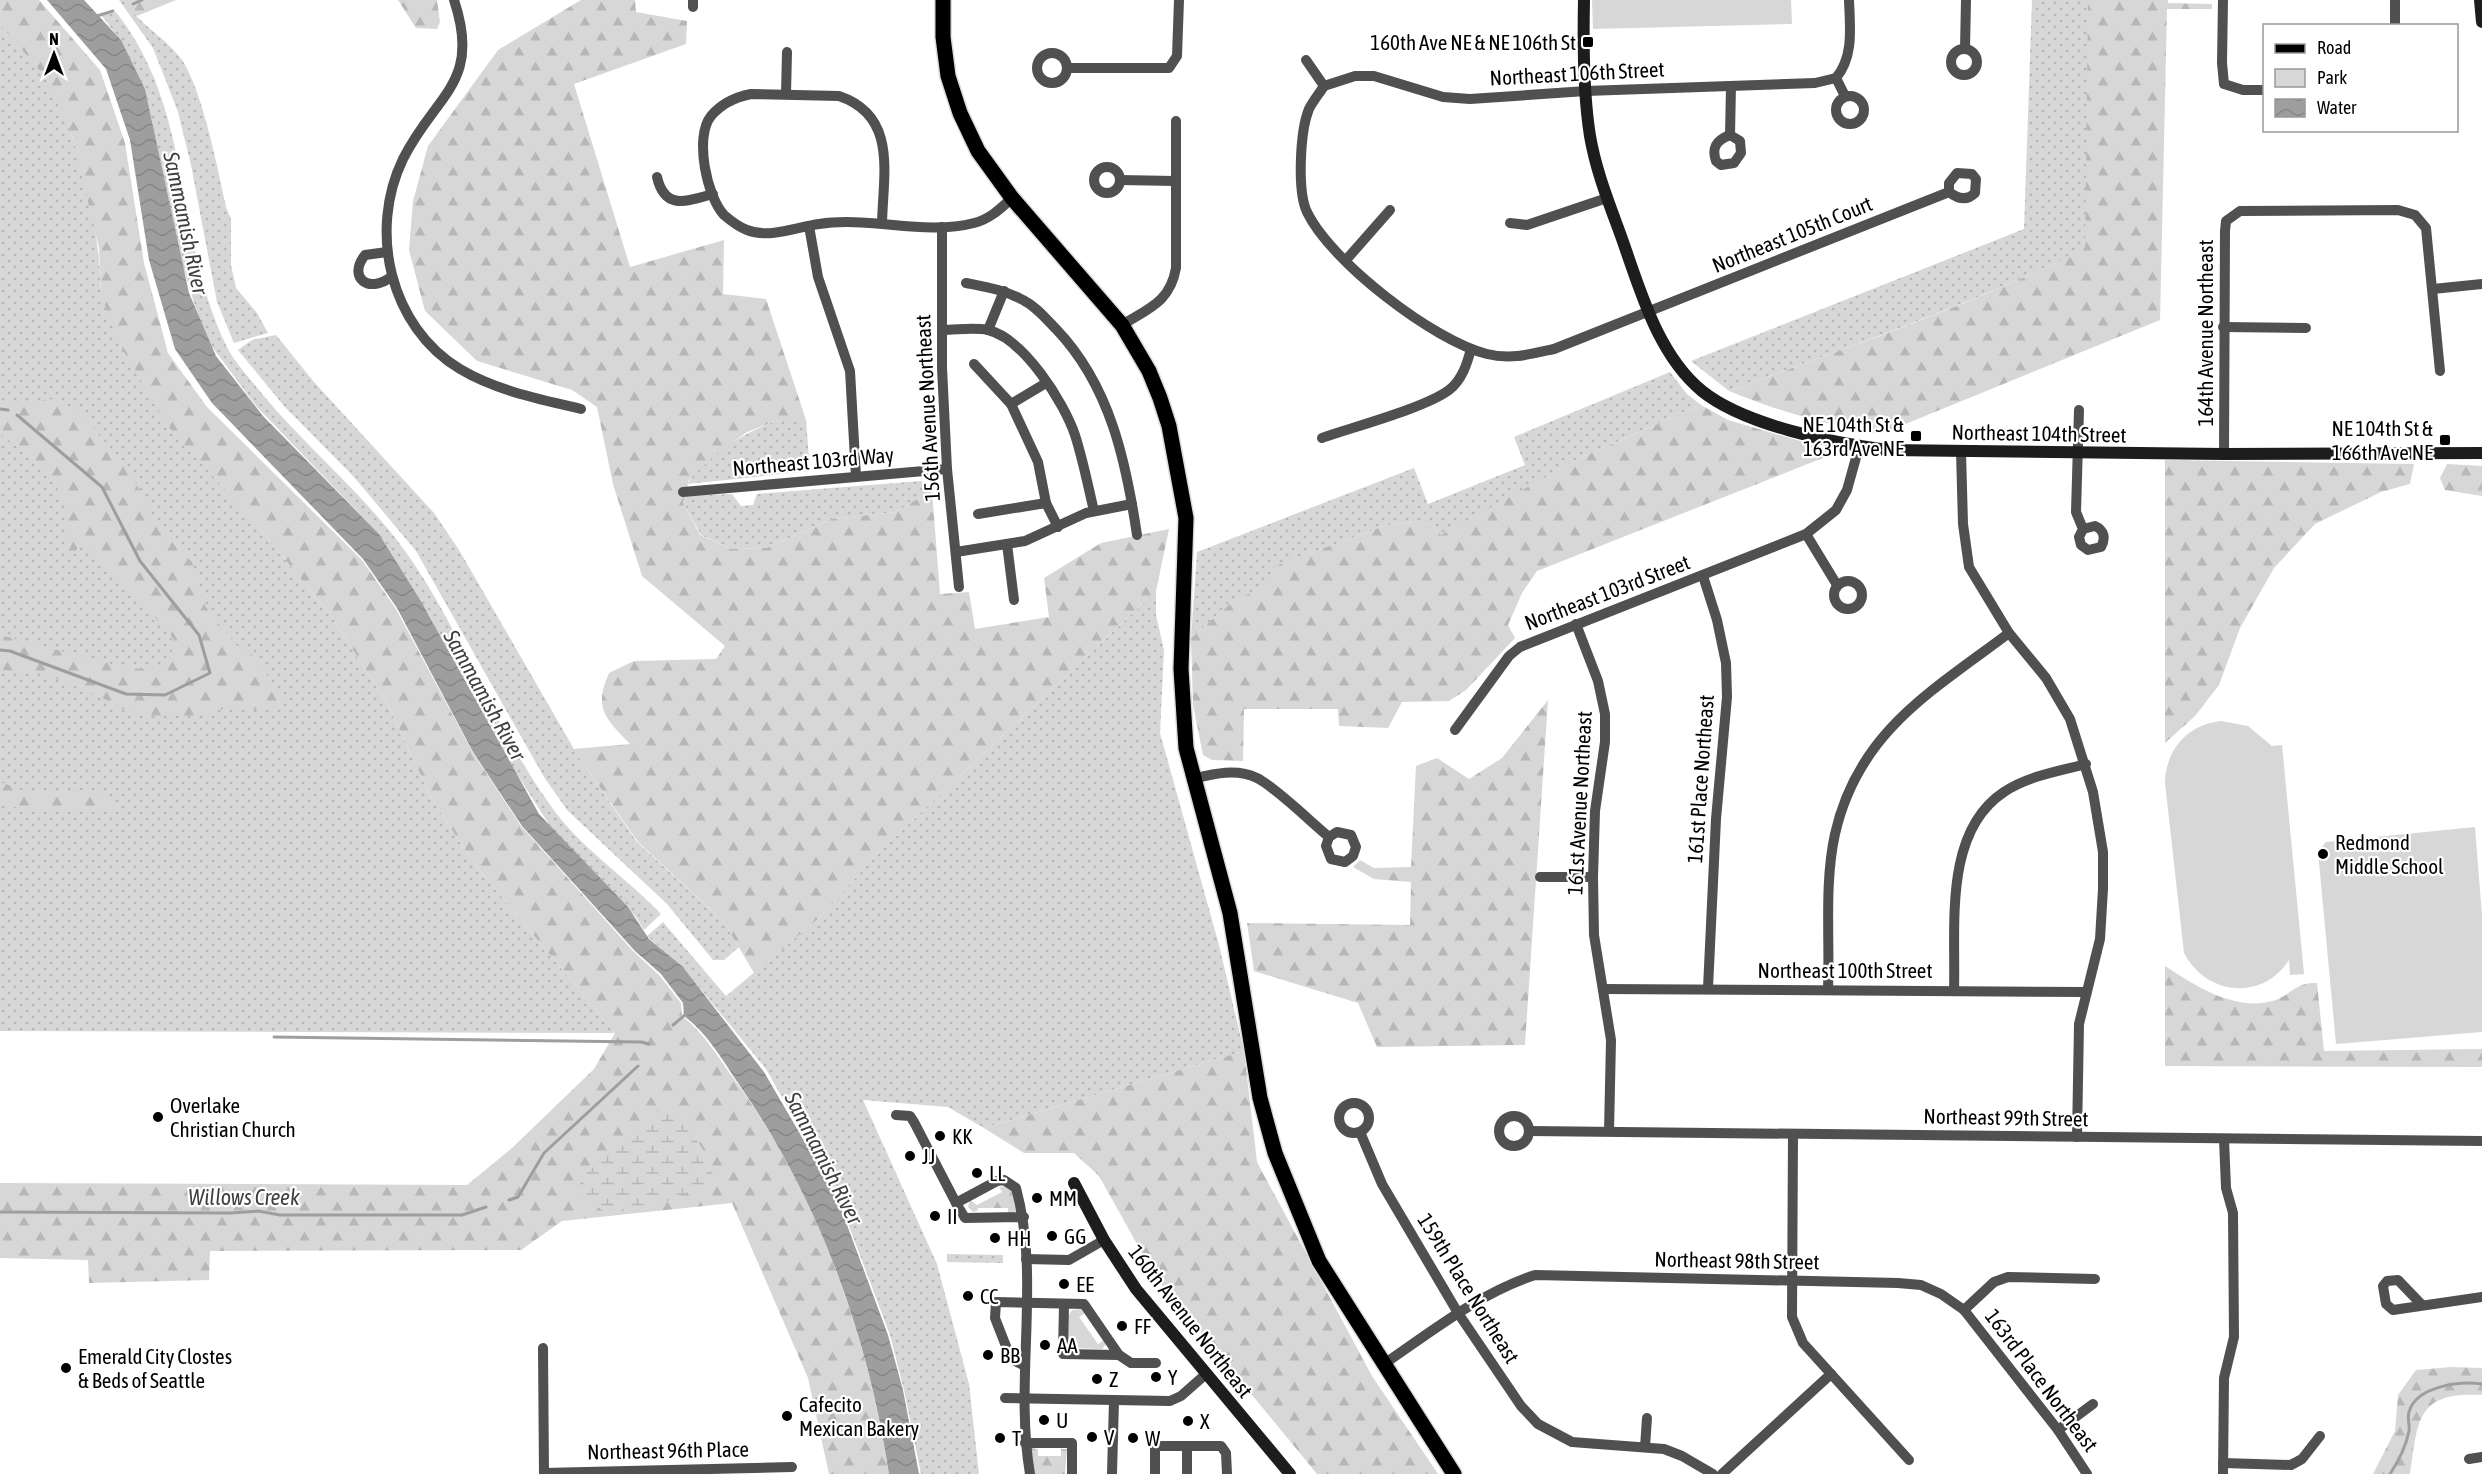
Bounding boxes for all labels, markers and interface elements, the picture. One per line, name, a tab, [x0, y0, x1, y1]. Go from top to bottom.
north arrow	[24, 24, 84, 84]
legend	[2263, 24, 2458, 132]
text: N	[49, 30, 59, 48]
place label: 160th Ave NE & NE 106th St	[1370, 30, 1576, 54]
marker: 160th Ave NE & NE 106th St	[1581, 35, 1595, 49]
text: Road	[2317, 37, 2351, 58]
street label: Northeast 106th Street	[1489, 56, 1665, 90]
text: Park	[2317, 67, 2347, 88]
text: Water	[2317, 97, 2357, 118]
water label: Sammamish River	[158, 148, 214, 298]
street label: Northeast 105th Court	[1709, 191, 1875, 277]
street label: 164th Avenue Northeast	[2193, 240, 2217, 426]
street label: 156th Avenue Northeast	[910, 314, 944, 502]
place label: NE 104th St & 163rd Ave NE	[1802, 412, 1904, 460]
place label: NE 104th St & 166th Ave NE	[2331, 416, 2433, 464]
street label: Northeast 104th Street	[1951, 419, 2127, 447]
marker: NE 104th St & 163rd Ave NE	[1909, 429, 1923, 443]
marker: NE 104th St & 166th Ave NE	[2438, 433, 2452, 447]
street label: Northeast 103rd Way	[731, 442, 895, 480]
street label: Northeast 103rd Street	[1521, 549, 1693, 635]
water label: Sammamish River	[438, 624, 532, 766]
street label: 161st Place Northeast	[1682, 694, 1718, 864]
street label: 161st Avenue Northeast	[1562, 710, 1596, 896]
place label: Redmond Middle School	[2335, 830, 2444, 878]
marker: Redmond Middle School	[2316, 847, 2330, 861]
street label: Northeast 100th Street	[1758, 958, 1932, 982]
water label: Sammamish River	[779, 1087, 869, 1230]
place label: Overlake Christian Church	[170, 1093, 296, 1141]
street label: Northeast 99th Street	[1923, 1104, 2089, 1130]
marker: Overlake Christian Church	[151, 1110, 165, 1124]
place label: KK	[952, 1124, 973, 1148]
marker: KK	[933, 1129, 947, 1143]
place label: JJ	[922, 1144, 935, 1168]
marker: JJ	[903, 1149, 917, 1163]
place label: LL	[989, 1161, 1005, 1185]
marker: LL	[970, 1166, 984, 1180]
water label: Willows Creek	[188, 1184, 300, 1210]
place label: MM	[1049, 1186, 1077, 1210]
marker: MM	[1030, 1191, 1044, 1205]
place label: II	[947, 1204, 958, 1228]
marker: II	[928, 1209, 942, 1223]
street label: 159th Place Northeast	[1413, 1209, 1525, 1367]
place label: GG	[1064, 1224, 1086, 1248]
place label: HH	[1007, 1226, 1031, 1250]
marker: GG	[1045, 1229, 1059, 1243]
marker: HH	[988, 1231, 1002, 1245]
street label: 160th Avenue Northeast	[1124, 1240, 1258, 1402]
street label: Northeast 98th Street	[1654, 1247, 1820, 1273]
place label: EE	[1076, 1272, 1094, 1296]
marker: EE	[1057, 1277, 1071, 1291]
place label: CC	[980, 1284, 999, 1308]
marker: CC	[961, 1289, 975, 1303]
street label: 163rd Place Northeast	[1981, 1304, 2103, 1456]
place label: FF	[1134, 1314, 1151, 1338]
marker: FF	[1115, 1319, 1129, 1333]
place label: AA	[1057, 1333, 1078, 1357]
marker: AA	[1038, 1338, 1052, 1352]
place label: BB	[1000, 1343, 1020, 1367]
place label: Emerald City Clostes & Beds of Seattle	[78, 1344, 232, 1392]
marker: BB	[981, 1348, 995, 1362]
marker: Emerald City Clostes & Beds of Seattle	[59, 1361, 73, 1375]
place label: Y	[1168, 1365, 1178, 1389]
place label: Z	[1109, 1367, 1118, 1391]
marker: Y	[1149, 1370, 1163, 1384]
marker: Z	[1090, 1372, 1104, 1386]
place label: Cafecito Mexican Bakery	[799, 1392, 920, 1440]
place label: U	[1056, 1408, 1068, 1432]
marker: Cafecito Mexican Bakery	[780, 1409, 794, 1423]
place label: X	[1200, 1409, 1210, 1433]
marker: U	[1037, 1413, 1051, 1427]
marker: X	[1181, 1414, 1195, 1428]
place label: V	[1104, 1425, 1115, 1449]
place label: T	[1012, 1426, 1021, 1450]
place label: W	[1145, 1426, 1161, 1450]
marker: V	[1085, 1430, 1099, 1444]
marker: T	[993, 1431, 1007, 1445]
marker: W	[1126, 1431, 1140, 1445]
street label: Northeast 96th Place	[587, 1437, 749, 1463]

